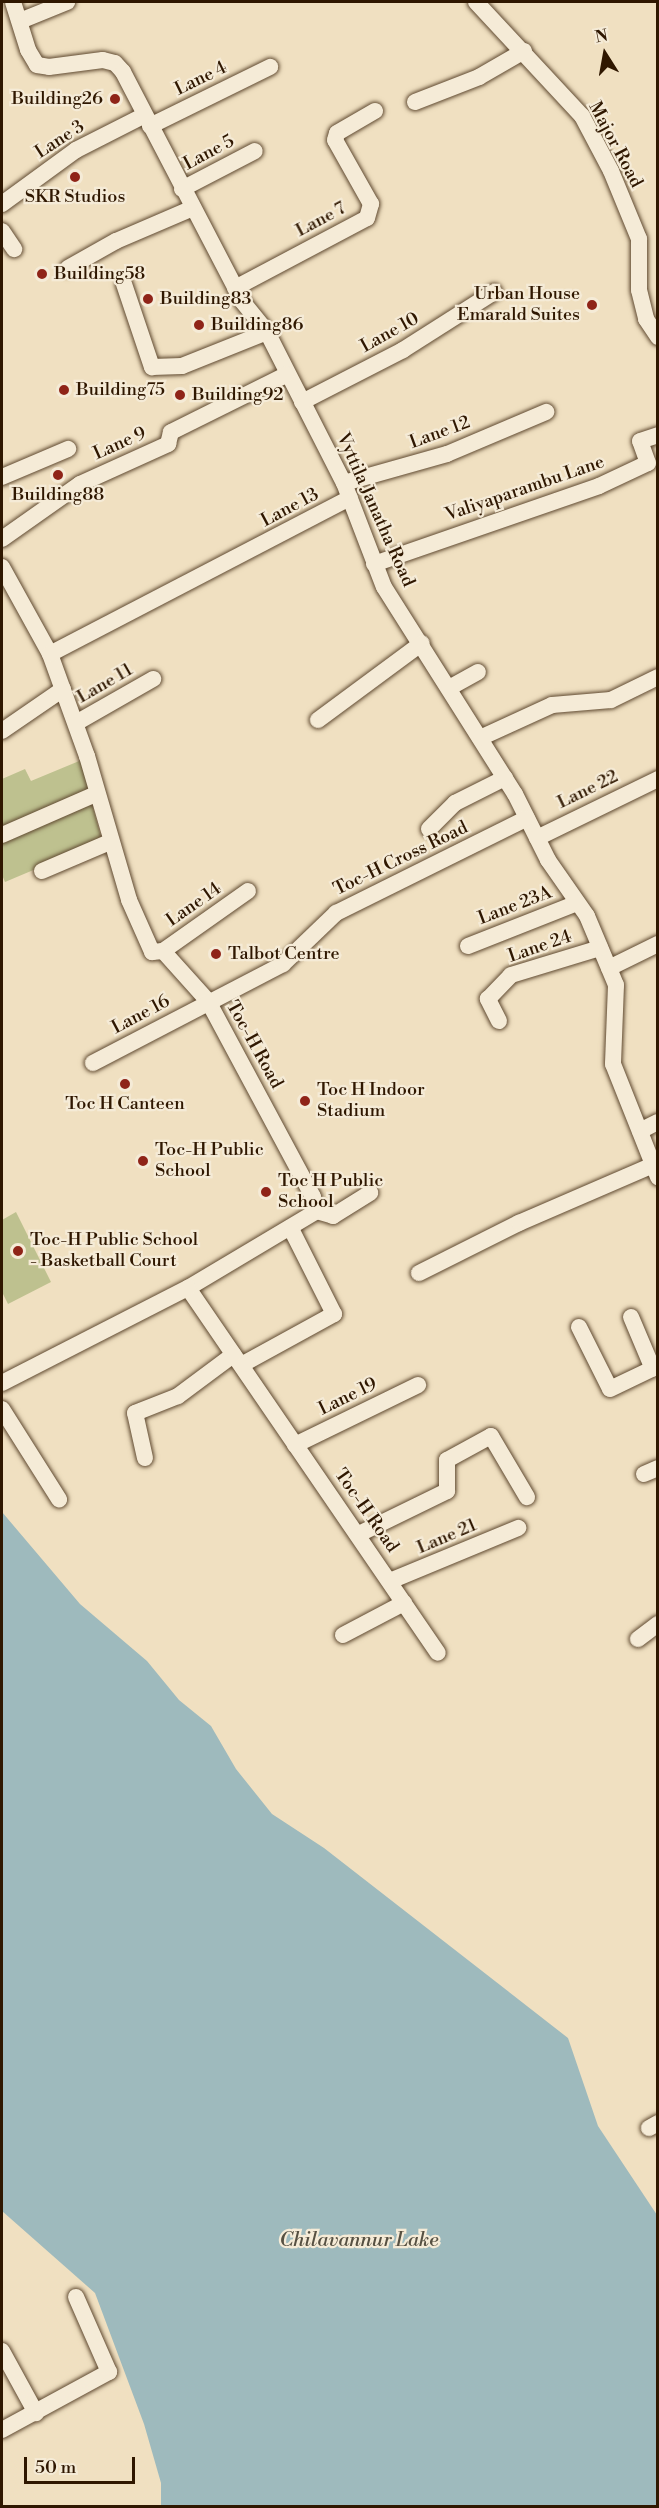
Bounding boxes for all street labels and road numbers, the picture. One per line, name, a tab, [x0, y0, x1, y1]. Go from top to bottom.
street label: Lane 4	[171, 57, 231, 101]
street label: Major Road	[583, 98, 647, 192]
street label: Lane 3	[31, 116, 89, 164]
street label: Lane 5	[180, 131, 238, 175]
street label: Lane 7	[292, 198, 350, 242]
street label: Lane 10	[357, 308, 423, 358]
street label: Lane 12	[407, 412, 473, 454]
street label: Lane 9	[90, 423, 150, 465]
street label: Vyttila Janatha Road	[331, 430, 419, 590]
street label: Valiyaparambu Lane	[443, 452, 607, 526]
street label: Lane 13	[257, 484, 323, 532]
street label: Lane 11	[73, 659, 137, 709]
street label: Lane 22	[554, 766, 622, 814]
street label: Toc-H Cross Road	[330, 817, 472, 901]
street label: Lane 14	[162, 878, 226, 932]
street label: Lane 23A	[475, 882, 555, 930]
street label: Lane 24	[505, 926, 575, 968]
street label: Lane 16	[108, 991, 174, 1039]
street label: Toc-H Road	[221, 997, 287, 1093]
street label: Lane 19	[315, 1374, 381, 1420]
street label: Toc-H Road	[329, 1465, 403, 1557]
street label: Lane 21	[414, 1515, 480, 1559]

